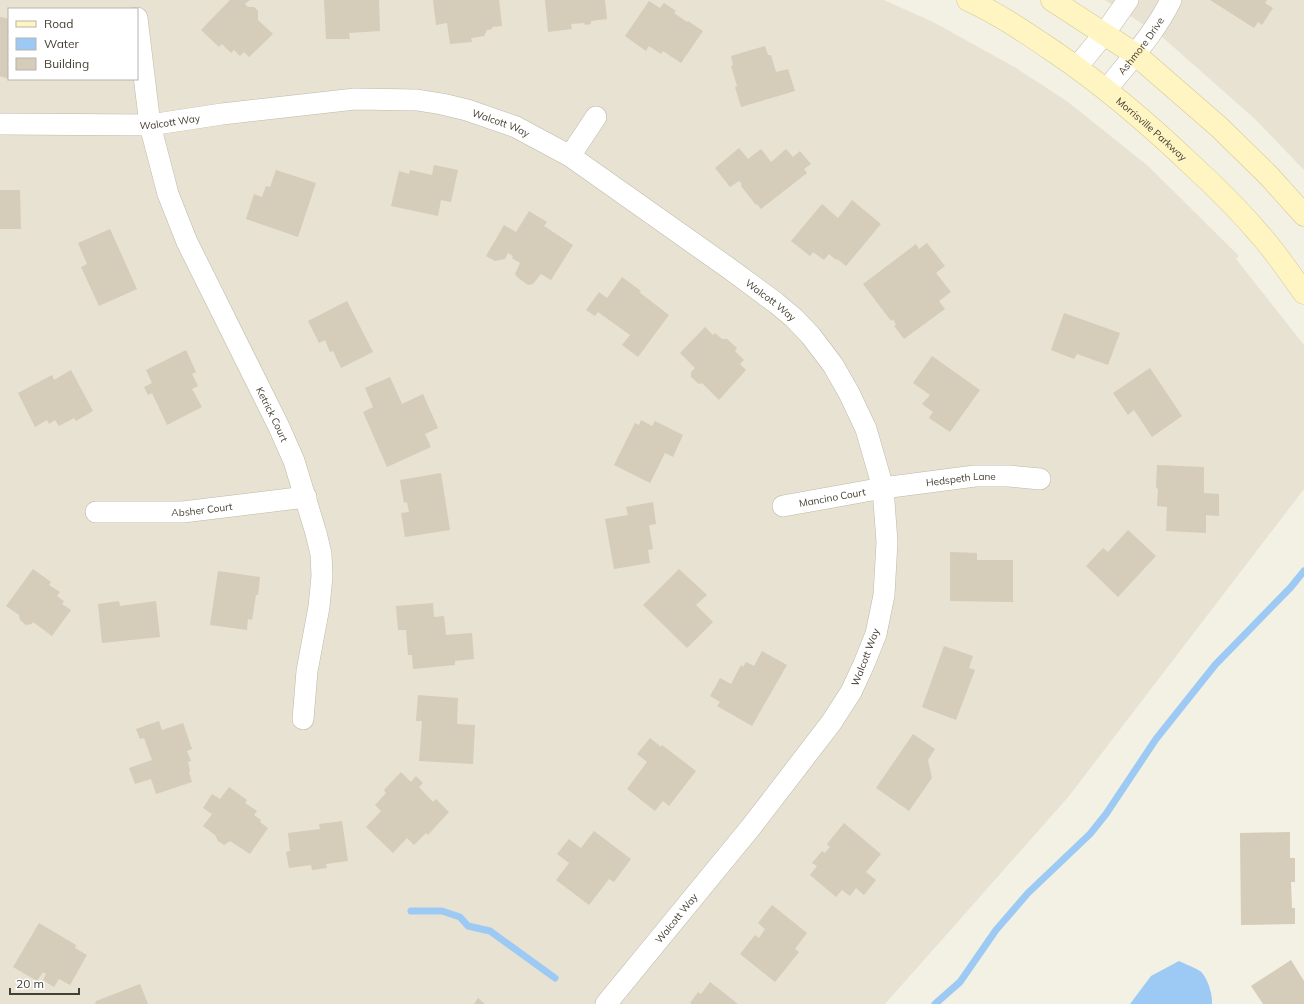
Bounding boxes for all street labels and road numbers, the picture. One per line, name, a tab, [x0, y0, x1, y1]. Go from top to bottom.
street label: Ashmore Drive	[1115, 15, 1167, 77]
street label: Morrisville Parkway	[1113, 95, 1190, 164]
street label: Walcott Way	[470, 106, 532, 140]
street label: Walcott Way	[140, 111, 202, 132]
street label: Walcott Way	[743, 277, 799, 324]
street label: Ketrick Court	[253, 385, 291, 444]
street label: Hedspeth Lane	[925, 470, 996, 489]
street label: Mancino Court	[798, 485, 867, 510]
street label: Absher Court	[171, 500, 234, 519]
street label: Walcott Way	[849, 626, 883, 688]
street label: Walcott Way	[652, 890, 701, 946]

